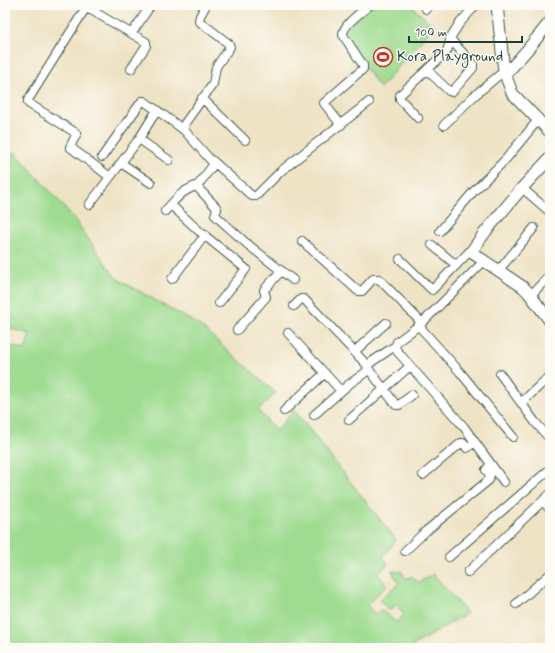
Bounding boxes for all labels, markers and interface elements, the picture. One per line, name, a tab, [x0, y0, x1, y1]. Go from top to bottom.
scale bar	[409, 18, 522, 44]
text: 100 m	[415, 25, 447, 41]
sports icon: Kora Playground	[372, 46, 394, 68]
place label: Kora Playground	[397, 47, 503, 68]

